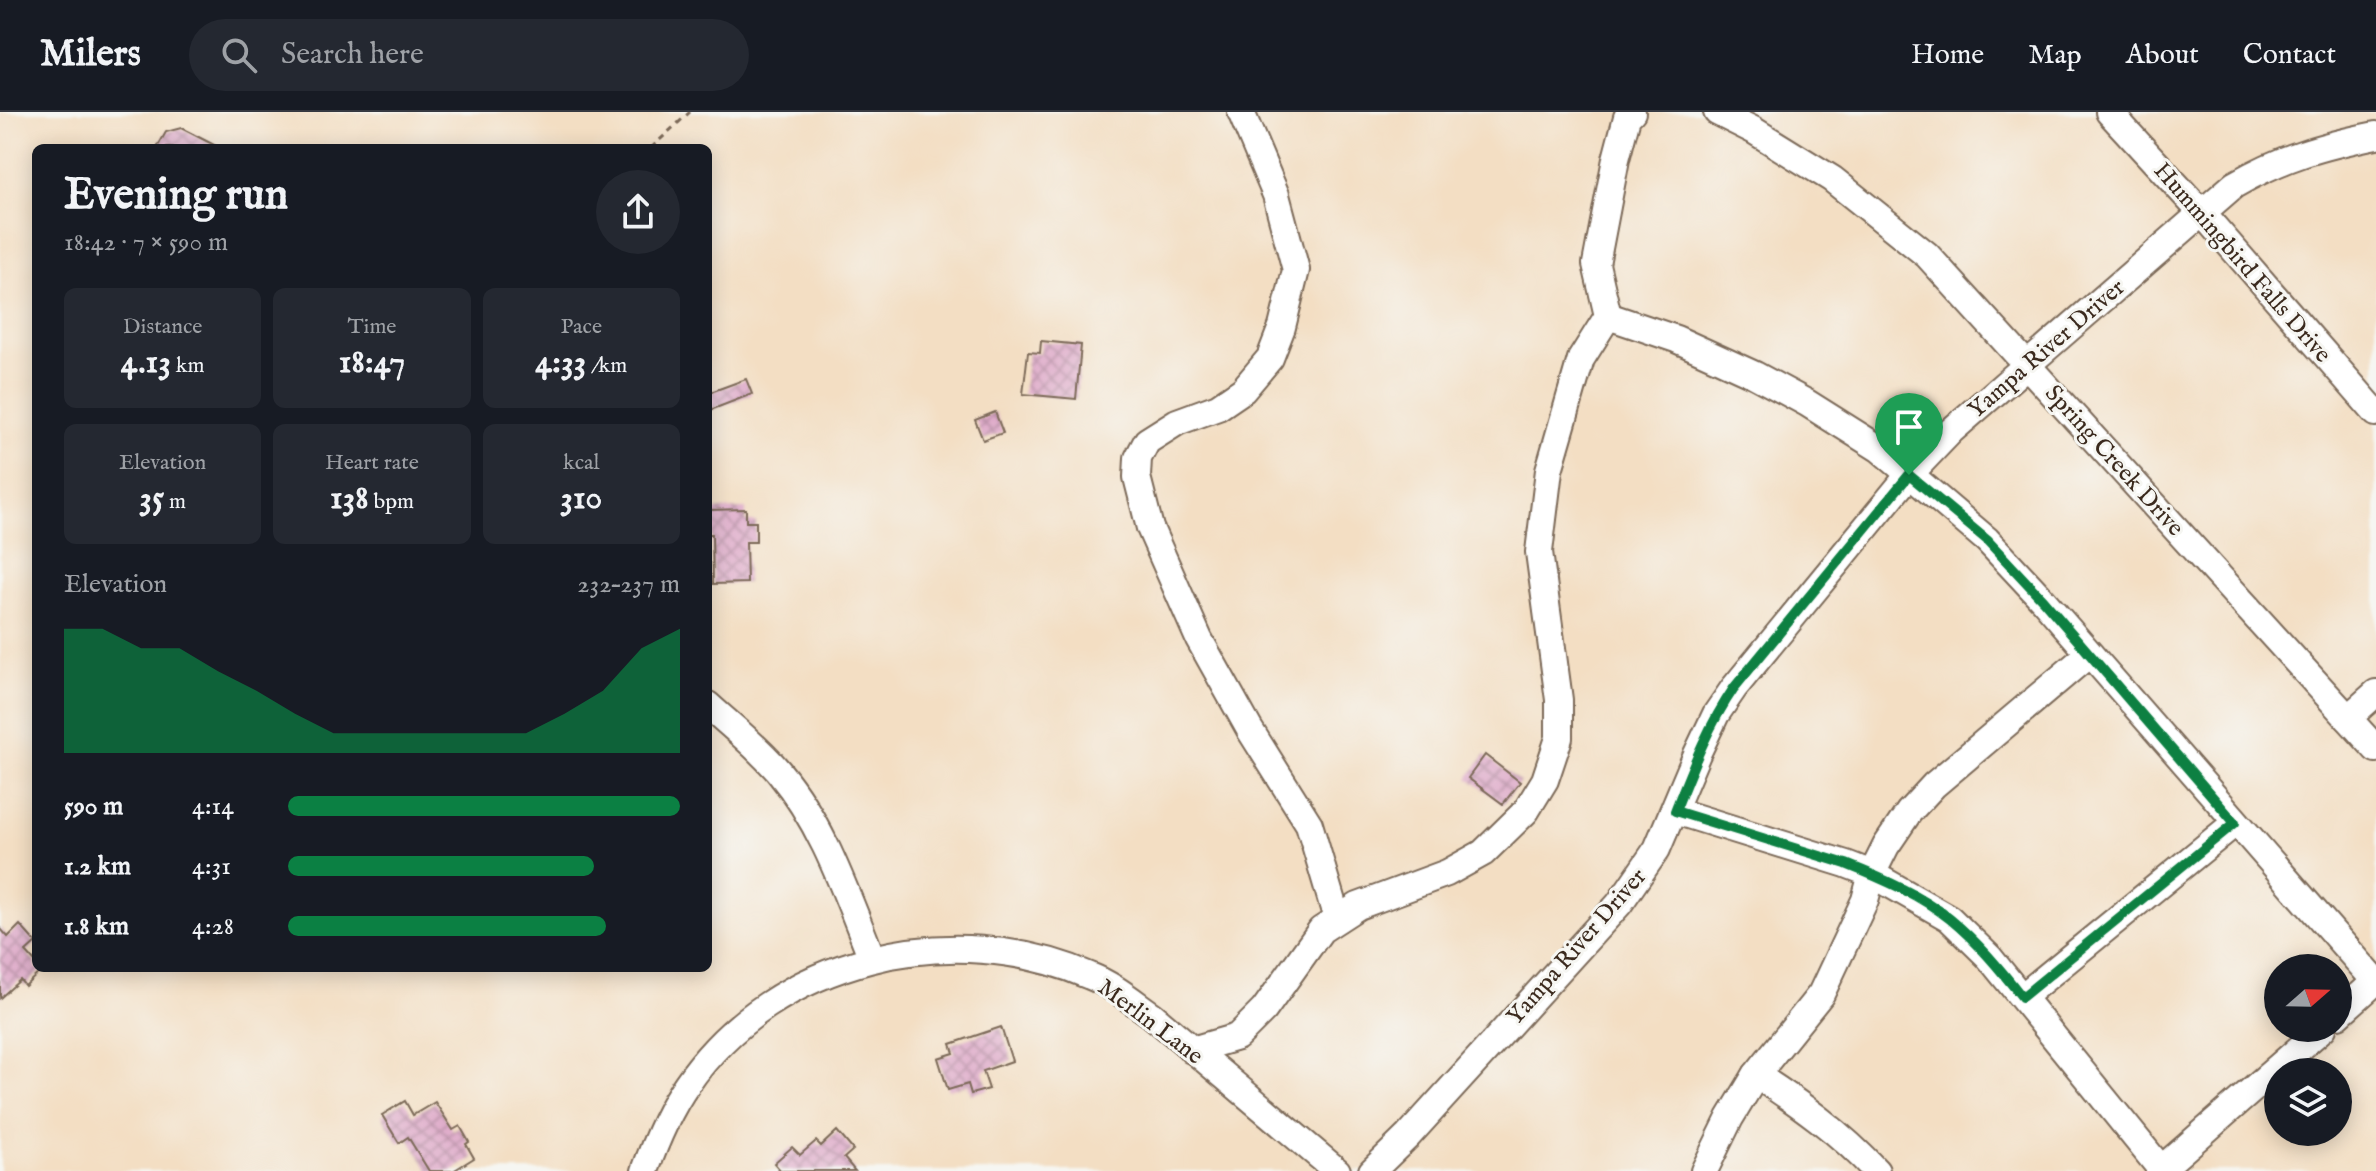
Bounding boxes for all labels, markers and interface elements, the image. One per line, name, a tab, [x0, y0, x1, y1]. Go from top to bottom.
search box	[189, 19, 749, 91]
text: Milers	[40, 31, 141, 79]
icon: search	[217, 33, 261, 77]
text: Search here	[281, 36, 424, 74]
text: Home	[1911, 38, 1984, 73]
text: Map	[2028, 38, 2082, 73]
text: About	[2126, 38, 2199, 73]
text: Contact	[2243, 38, 2336, 73]
street label: Hummingbird Falls Drive	[2146, 156, 2338, 370]
text: Evening run	[64, 168, 288, 224]
button: share	[596, 170, 680, 254]
text: 18:42 · 7 × 590 m	[64, 226, 228, 259]
street label: Yampa River Driver	[1962, 272, 2132, 426]
text: Distance	[123, 313, 202, 341]
text: Time	[348, 313, 396, 341]
text: Pace	[561, 313, 602, 341]
text: 4.13	[121, 341, 171, 384]
text: 18:47	[339, 341, 405, 384]
text: 4:33	[535, 341, 586, 384]
text: km	[171, 352, 205, 380]
text: /km	[586, 352, 627, 380]
street label: Spring Creek Drive	[2038, 379, 2190, 543]
pin	[1875, 393, 1943, 475]
icon: arrive	[1887, 405, 1931, 449]
text: Elevation	[119, 449, 206, 477]
text: Heart rate	[325, 449, 419, 477]
text: kcal	[563, 449, 600, 477]
text: 35	[139, 477, 164, 520]
text: 138	[330, 477, 369, 520]
text: 310	[560, 477, 602, 520]
text: m	[164, 488, 186, 516]
text: bpm	[369, 488, 414, 516]
text: Elevation	[64, 568, 167, 601]
text: 232–237 m	[577, 568, 680, 601]
text: 590 m	[64, 790, 123, 823]
text: 4:14	[192, 790, 234, 823]
text: 1.2 km	[64, 850, 131, 883]
text: 4:31	[192, 850, 231, 883]
street label: Yampa River Driver	[1501, 862, 1654, 1032]
text: 1.8 km	[64, 910, 129, 943]
text: 4:28	[192, 910, 234, 943]
north arrow	[2264, 954, 2352, 1042]
map controls	[2264, 954, 2352, 1146]
street label: Merlin Lane	[1091, 972, 1209, 1072]
button: layers	[2264, 1058, 2352, 1146]

